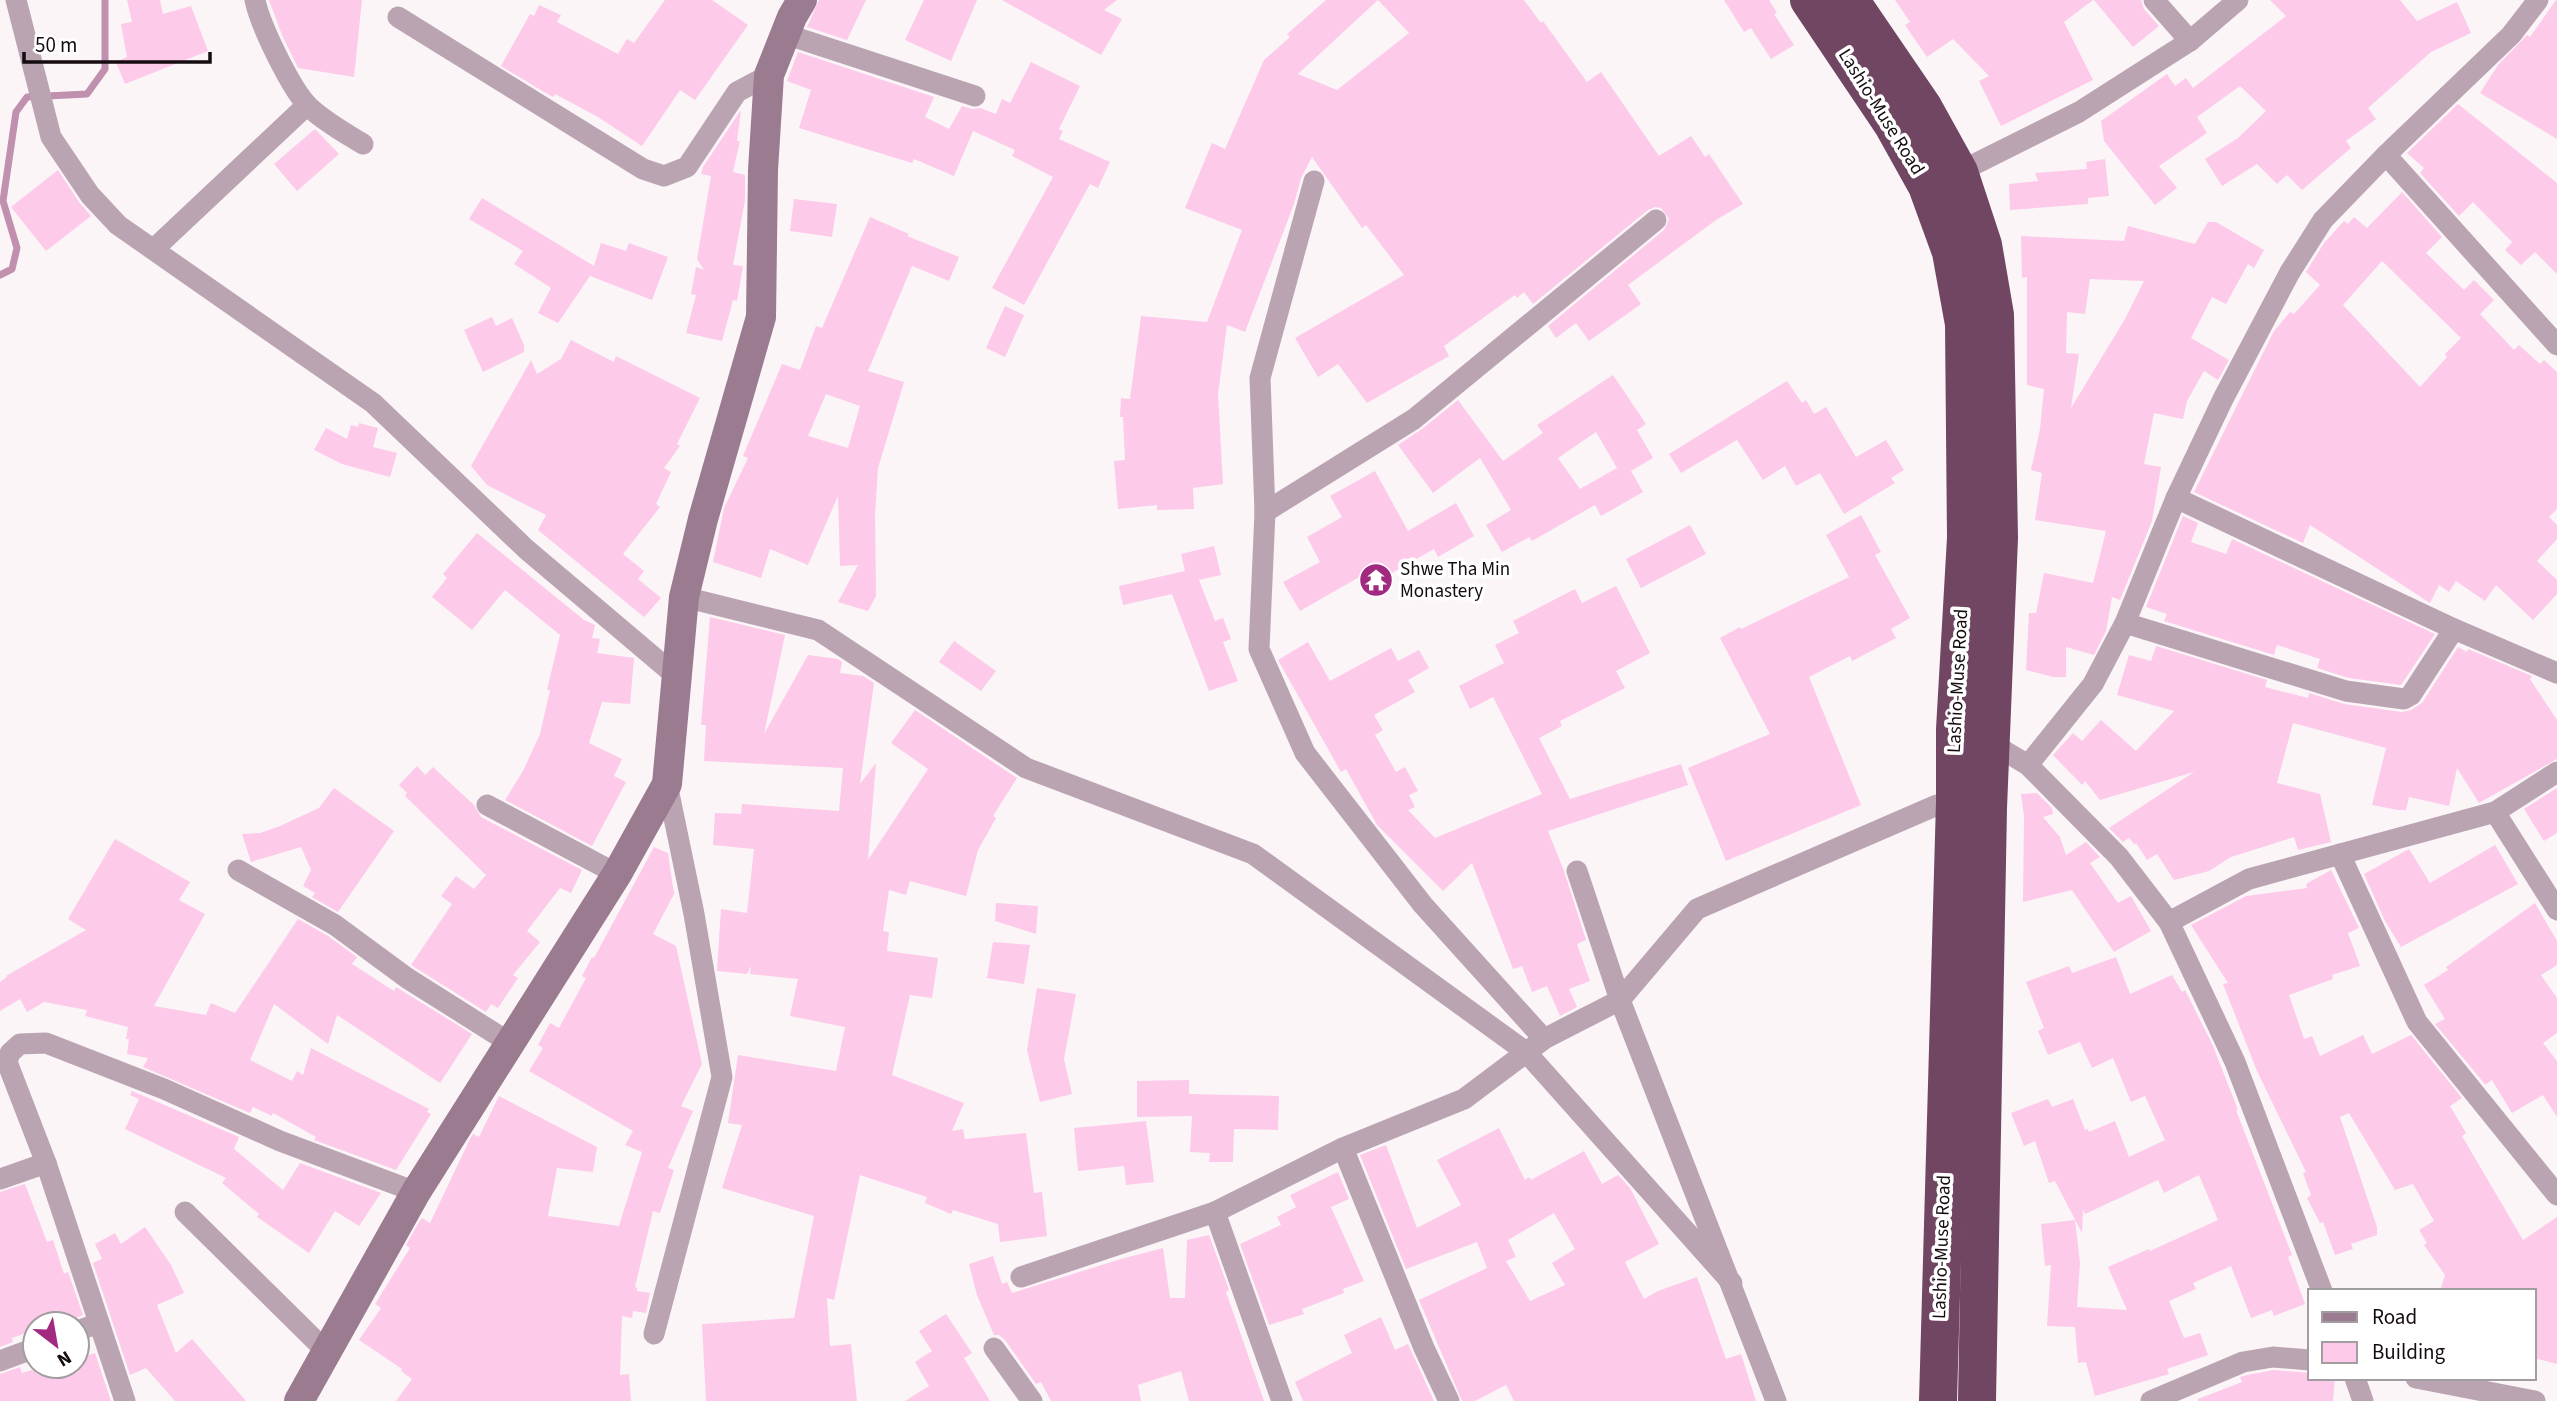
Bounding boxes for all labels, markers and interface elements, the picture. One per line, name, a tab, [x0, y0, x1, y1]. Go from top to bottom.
scale bar	[24, 21, 210, 65]
text: 50 m	[35, 30, 77, 60]
street label: Lashio-Muse Road	[1831, 44, 1931, 180]
place label: Shwe Tha Min Monastery	[1400, 556, 1510, 605]
temple icon: Shwe Tha Min Monastery	[1357, 561, 1395, 599]
street label: Lashio-Muse Road	[1941, 608, 1975, 754]
street label: Lashio-Muse Road	[1926, 1174, 1958, 1320]
legend	[2308, 1289, 2536, 1380]
text: Road	[2372, 1302, 2417, 1332]
north arrow	[21, 1310, 91, 1380]
text: Building	[2372, 1337, 2446, 1367]
text: N	[52, 1343, 76, 1373]

